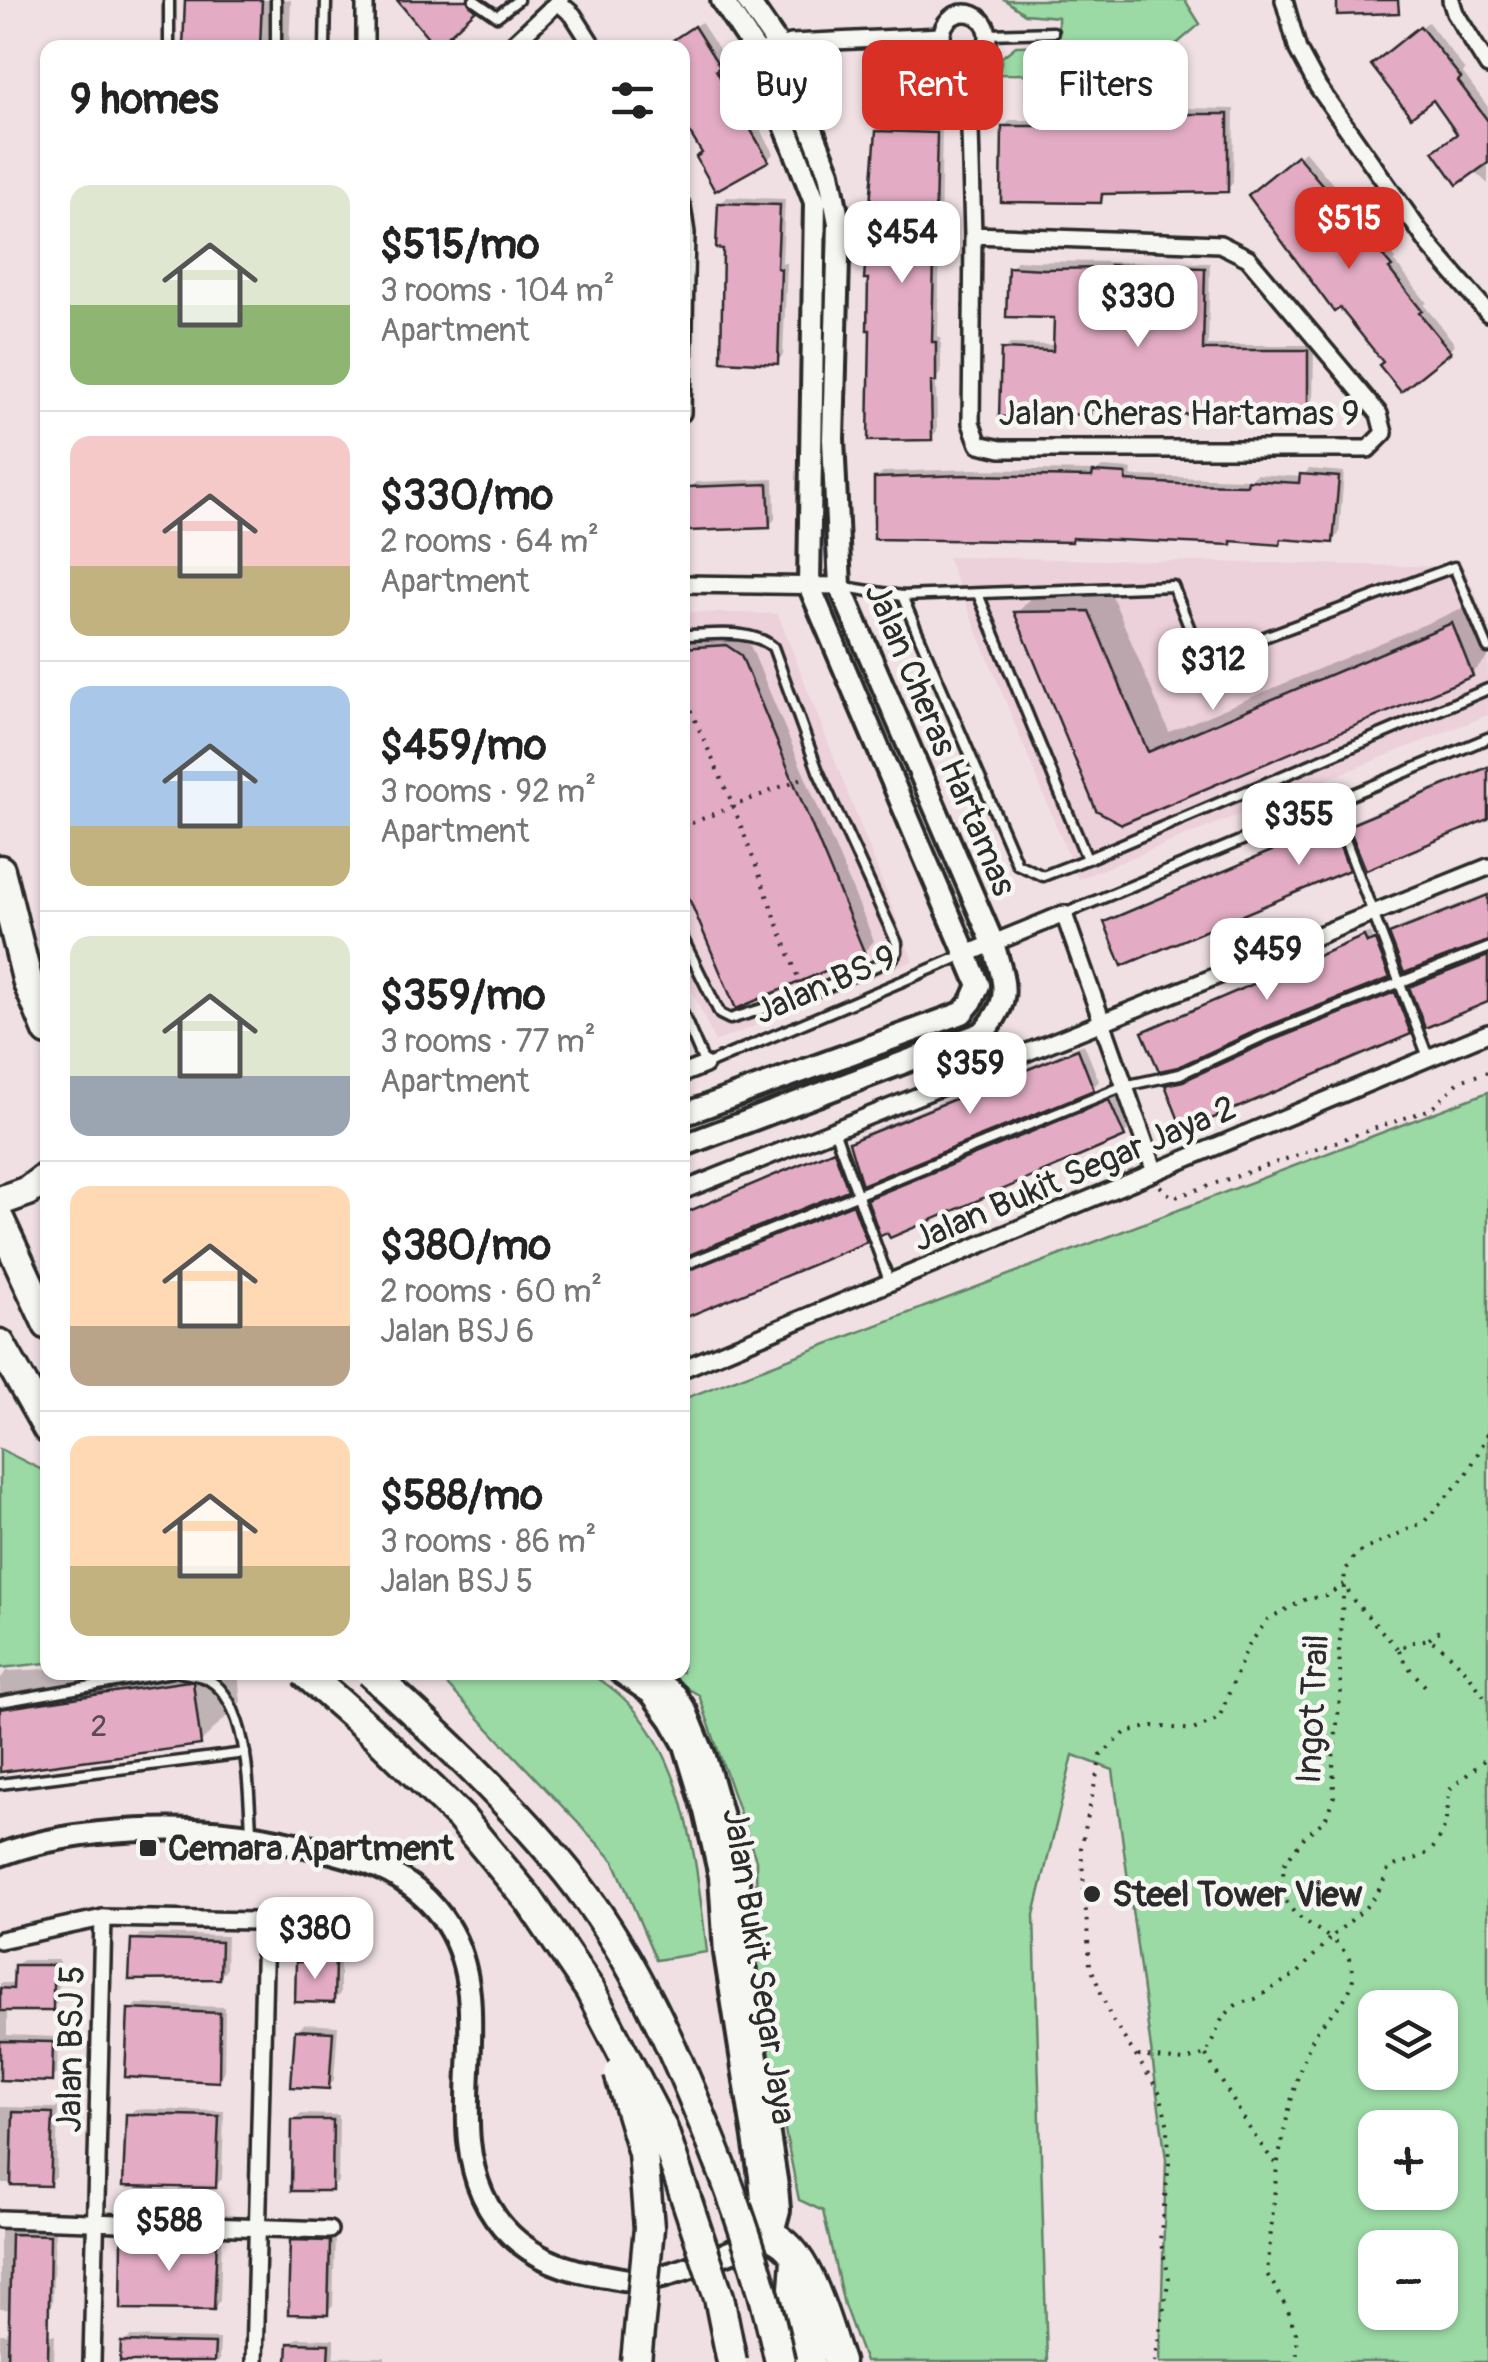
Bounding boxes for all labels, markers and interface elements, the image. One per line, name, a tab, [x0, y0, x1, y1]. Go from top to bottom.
chip: Buy	[720, 40, 842, 130]
chip: Rent	[862, 40, 1003, 130]
chip: Filters	[1023, 40, 1188, 130]
icon: filters	[605, 73, 660, 128]
text: 9 homes	[70, 74, 219, 126]
pin: $515	[1290, 187, 1408, 272]
text: $515	[1317, 199, 1381, 239]
pin: $454	[843, 201, 961, 286]
text: $454	[866, 213, 938, 253]
text: $515/mo	[380, 219, 540, 271]
icon: home	[150, 225, 270, 345]
pin: $330	[1079, 265, 1197, 350]
text: 3 rooms · 104 m²	[380, 271, 615, 311]
text: $330	[1101, 277, 1175, 317]
text: Apartment	[380, 311, 529, 351]
street label: Jalan Cheras Hartamas 9	[998, 392, 1360, 436]
text: $330/mo	[380, 470, 553, 522]
icon: home	[150, 476, 270, 596]
text: 2 rooms · 64 m²	[380, 522, 599, 562]
text: Apartment	[380, 562, 529, 602]
street label: Jalan Cheras Hartamas	[854, 576, 1026, 903]
pin: $312	[1154, 628, 1272, 713]
text: $312	[1180, 640, 1246, 680]
text: $459/mo	[380, 720, 546, 772]
icon: home	[150, 726, 270, 846]
text: 3 rooms · 92 m²	[380, 772, 596, 812]
pin: $355	[1240, 783, 1358, 868]
text: $355	[1264, 795, 1334, 835]
text: Apartment	[380, 812, 529, 852]
pin: $459	[1208, 918, 1326, 1003]
text: $459	[1232, 930, 1302, 970]
street label: Jalan BS 9	[748, 935, 903, 1034]
text: $359/mo	[380, 970, 546, 1022]
icon: home	[150, 976, 270, 1096]
text: 3 rooms · 77 m²	[380, 1022, 596, 1062]
pin: $359	[911, 1032, 1029, 1117]
text: $359	[935, 1044, 1005, 1084]
text: Apartment	[380, 1062, 529, 1102]
street label: Jalan Bukit Segar Jaya 2	[906, 1086, 1243, 1262]
text: $380/mo	[380, 1220, 551, 1272]
icon: home	[150, 1226, 270, 1346]
text: 2 rooms · 60 m²	[380, 1272, 602, 1312]
text: Jalan BSJ 6	[380, 1312, 534, 1352]
text: $588/mo	[380, 1470, 543, 1522]
icon: home	[150, 1476, 270, 1596]
text: 3 rooms · 86 m²	[380, 1522, 597, 1562]
text: Jalan BSJ 5	[380, 1562, 533, 1602]
street label: Ingot Trail	[1287, 1633, 1339, 1785]
house number: 2	[91, 1708, 107, 1745]
street label: Jalan Bukit Segar Jaya	[712, 1805, 806, 2128]
place label: Cemara Apartment	[168, 1827, 454, 1871]
marker: Cemara Apartment	[137, 1837, 159, 1859]
place label: Steel Tower View	[1112, 1873, 1363, 1917]
marker: Steel Tower View	[1081, 1883, 1103, 1905]
pin: $380	[256, 1897, 374, 1982]
text: $380	[278, 1909, 352, 1949]
street label: Jalan BSJ 5	[48, 1965, 94, 2133]
map controls	[1358, 1990, 1458, 2330]
button: layers	[1358, 1990, 1458, 2090]
button: +	[1358, 2110, 1458, 2210]
pin: $588	[110, 2189, 228, 2274]
text: $588	[136, 2201, 202, 2241]
button: −	[1358, 2230, 1458, 2330]

